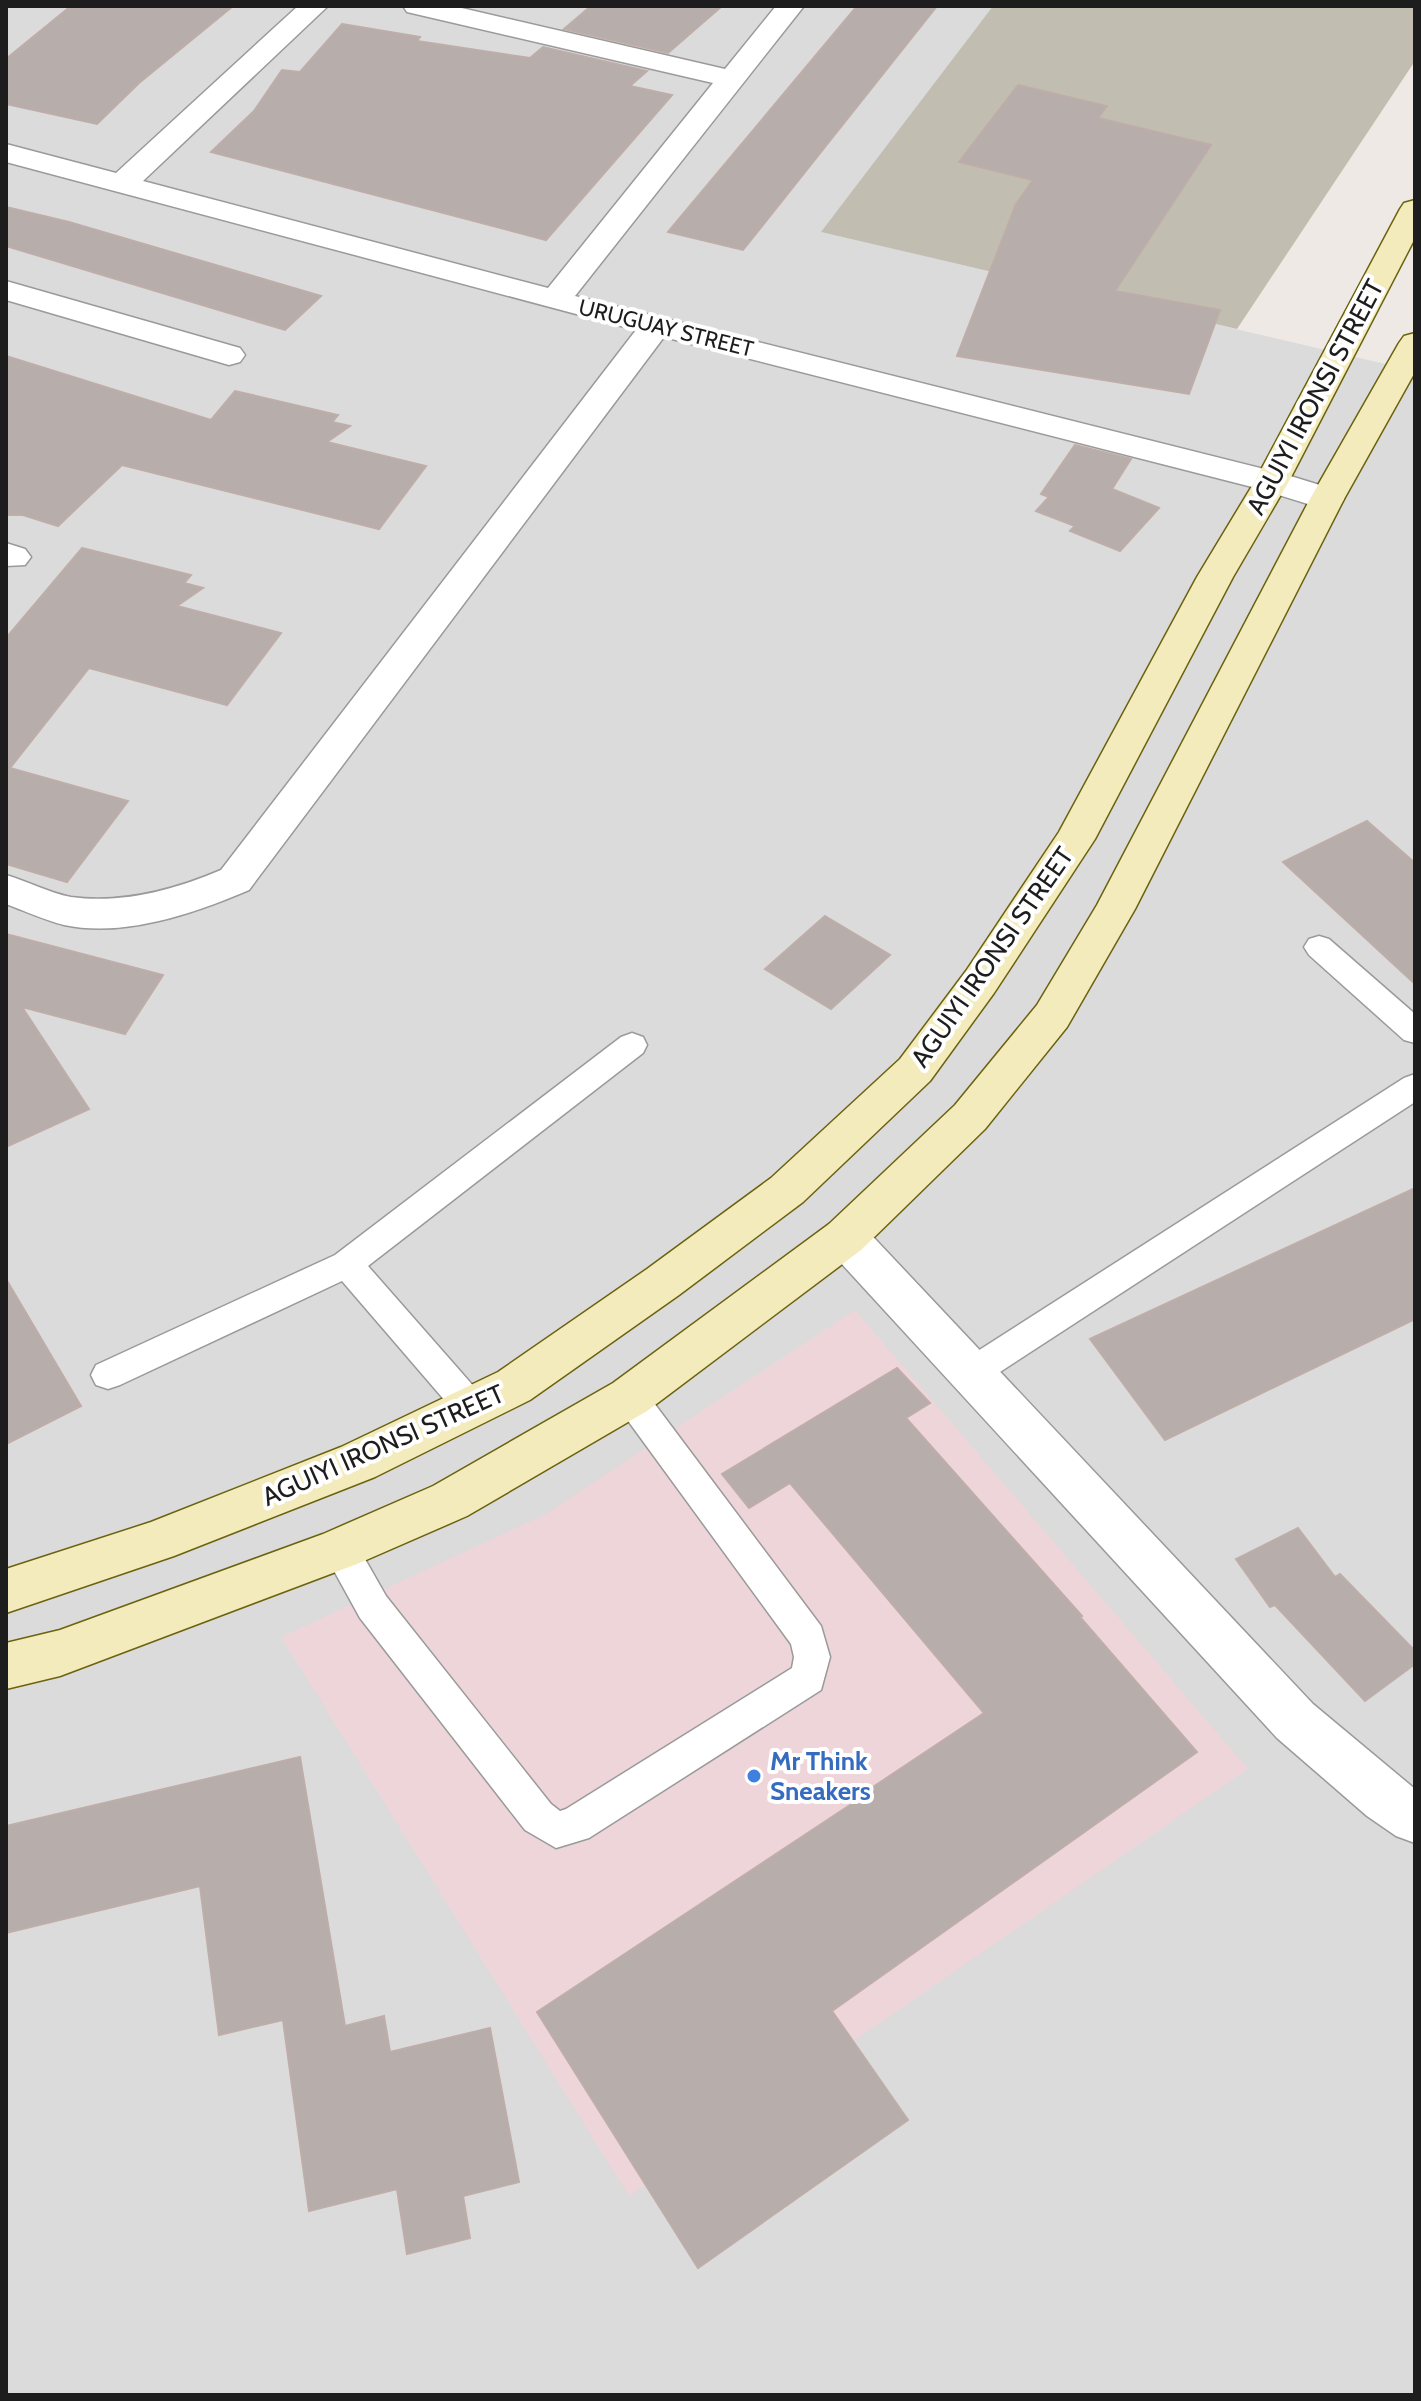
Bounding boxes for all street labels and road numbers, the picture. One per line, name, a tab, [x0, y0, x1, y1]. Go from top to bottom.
street label: AGUIYI IRONSI STREET	[1239, 274, 1391, 520]
street label: URUGUAY STREET	[576, 293, 756, 363]
street label: AGUIYI IRONSI STREET	[904, 841, 1080, 1073]
street label: AGUIYI IRONSI STREET	[257, 1377, 509, 1513]

